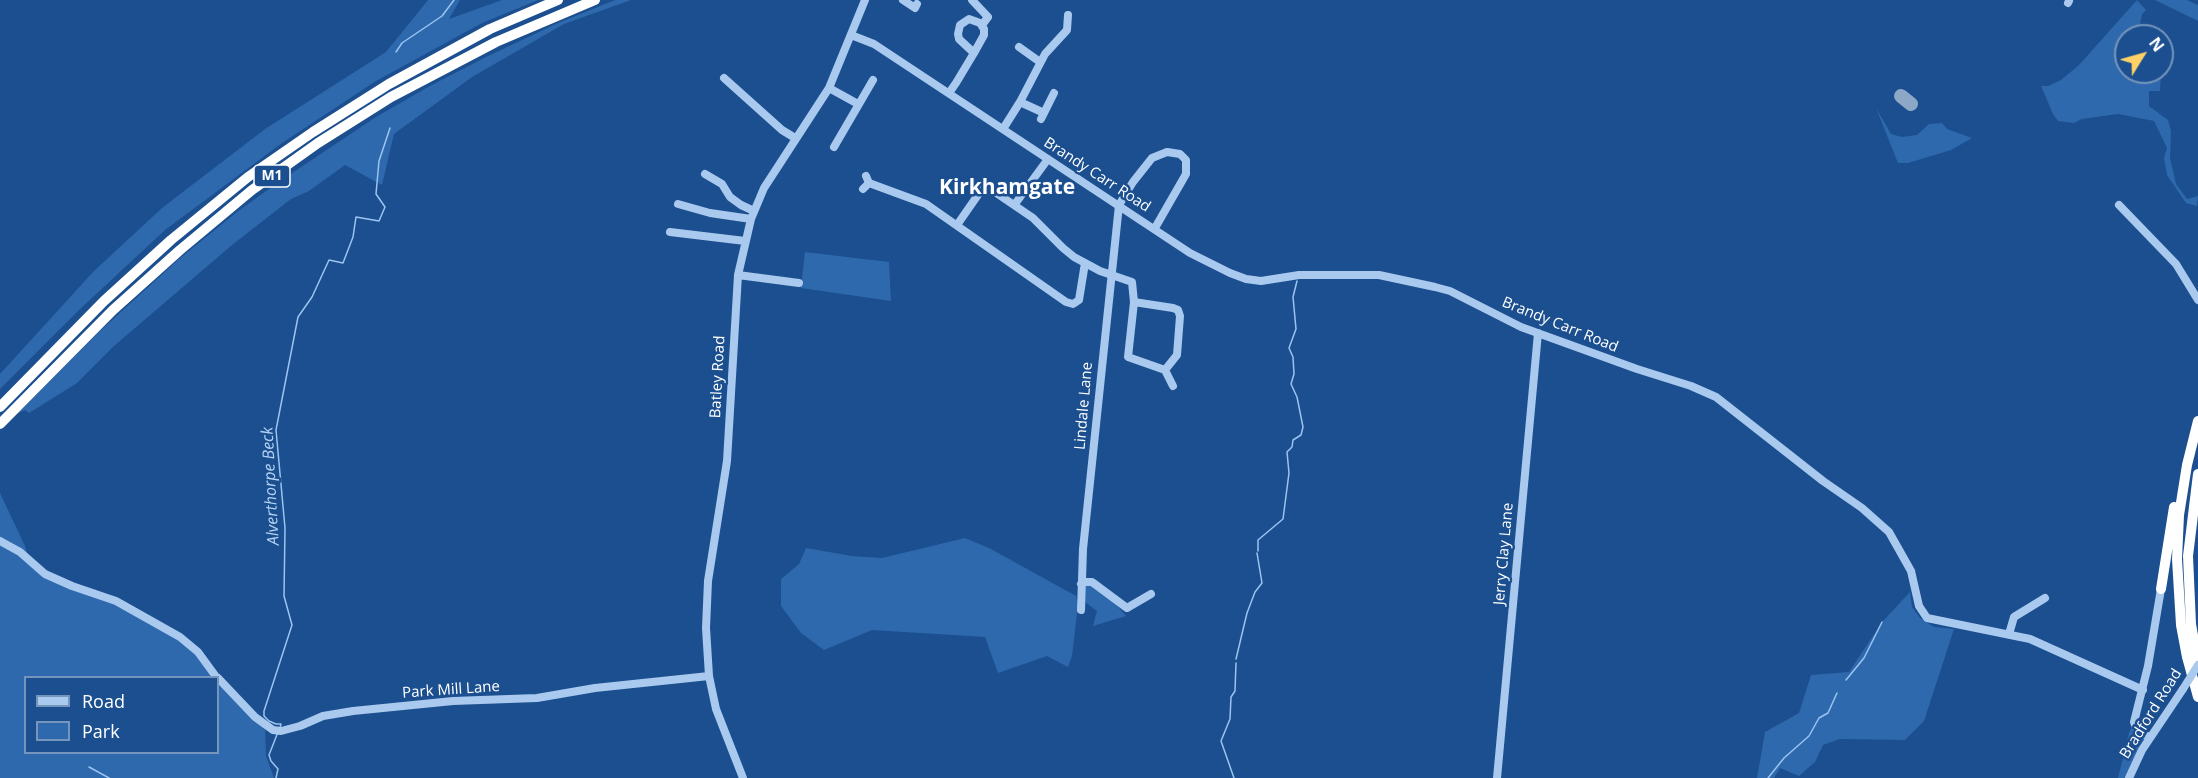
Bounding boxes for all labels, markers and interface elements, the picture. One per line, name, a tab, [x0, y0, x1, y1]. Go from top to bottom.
north arrow	[2114, 24, 2174, 84]
text: N	[2144, 33, 2169, 56]
street label: Brandy Carr Road	[1040, 134, 1154, 216]
road number: M1	[254, 165, 290, 187]
district label: Kirkhamgate	[939, 175, 1075, 201]
street label: Brandy Carr Road	[1499, 293, 1621, 357]
street label: Batley Road	[707, 335, 729, 419]
street label: Lindale Lane	[1071, 361, 1097, 451]
water label: Alverthorpe Beck	[258, 426, 284, 546]
street label: Jerry Clay Lane	[1491, 502, 1517, 606]
street label: Bradford Road	[2116, 666, 2186, 762]
legend	[24, 676, 219, 754]
street label: Park Mill Lane	[402, 678, 500, 702]
text: Road	[82, 689, 125, 713]
text: Park	[82, 719, 120, 743]

